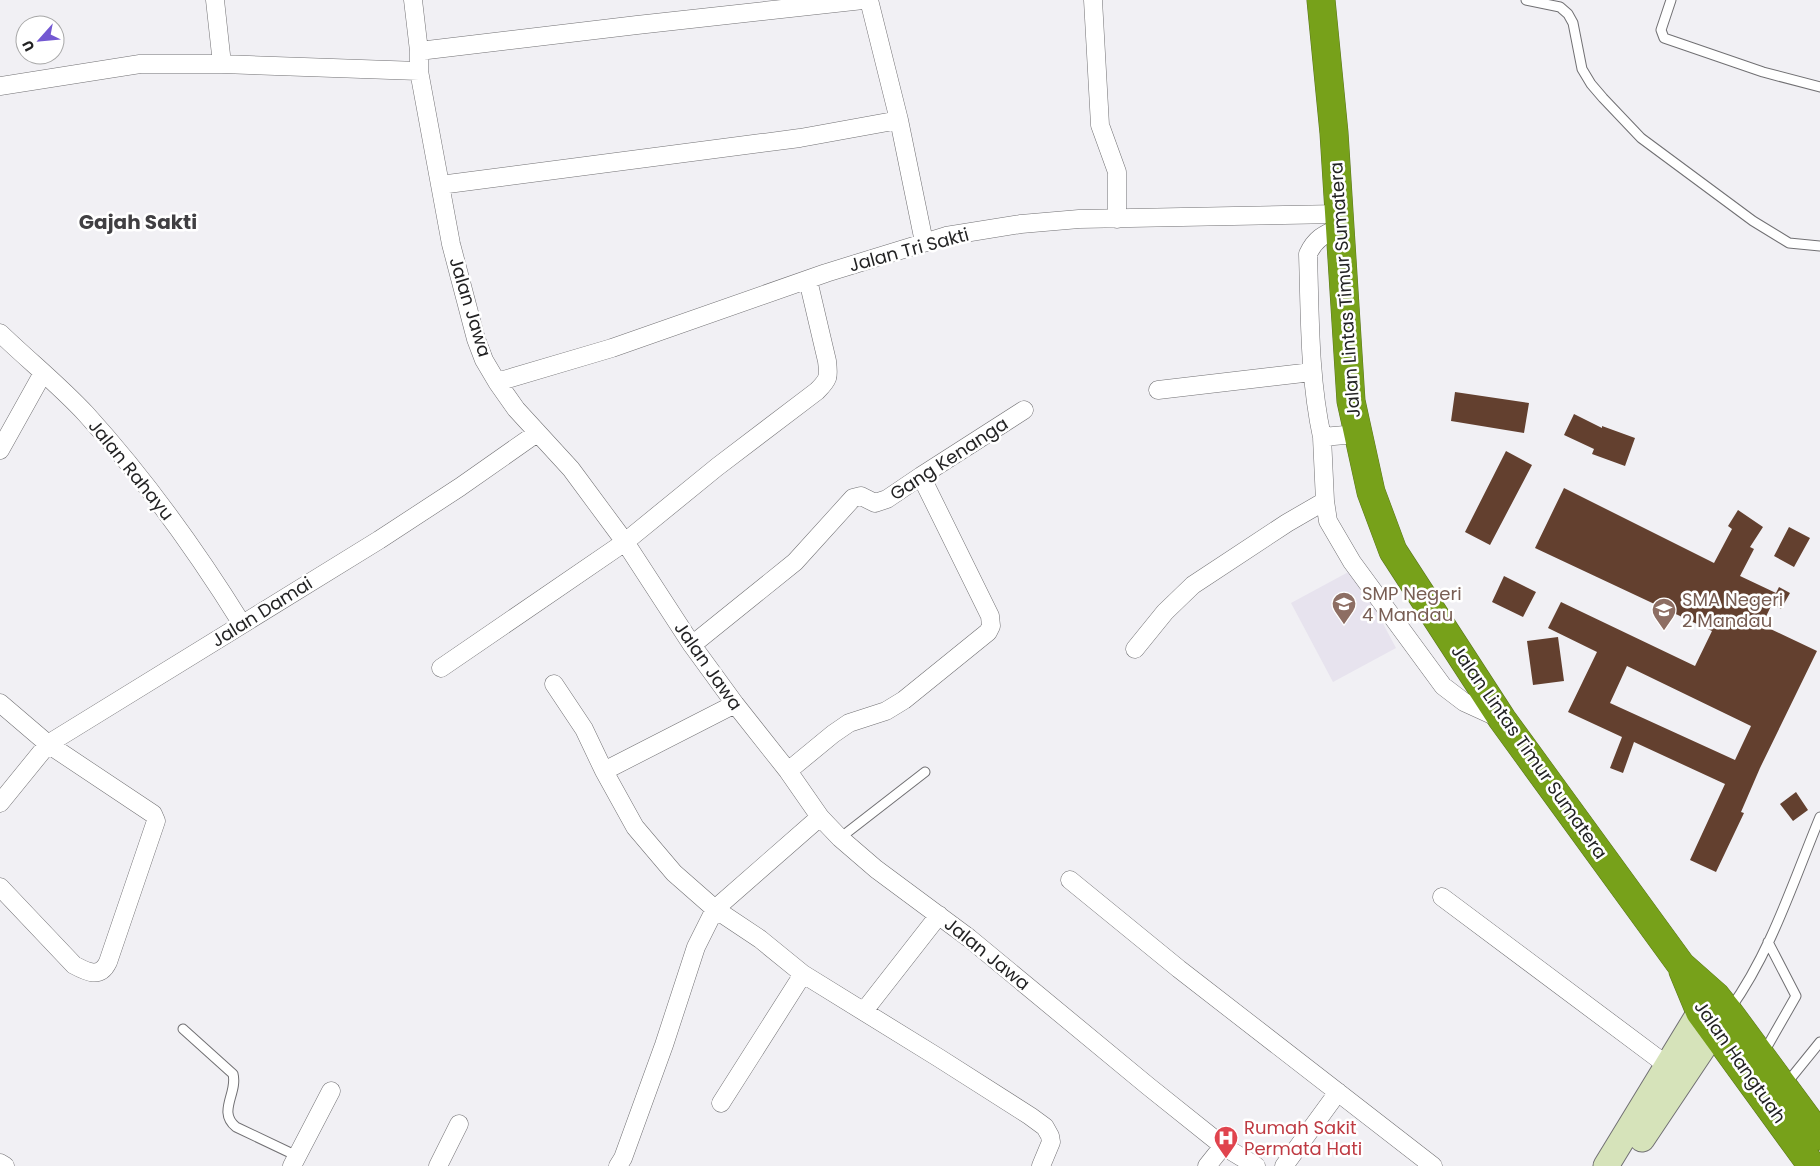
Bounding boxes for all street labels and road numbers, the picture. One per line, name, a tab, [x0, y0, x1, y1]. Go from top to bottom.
street label: Jalan Lintas Timur Sumatera	[1323, 161, 1366, 419]
street label: Jalan Tri Sakti	[846, 221, 972, 278]
street label: Jalan Jawa	[443, 254, 498, 360]
street label: Gang Kenanga	[885, 411, 1013, 506]
street label: Jalan Rahayu	[83, 414, 180, 525]
street label: Jalan Damai	[206, 571, 317, 653]
street label: Jalan Jawa	[669, 616, 748, 715]
street label: Jalan Lintas Timur Sumatera	[1446, 640, 1613, 864]
street label: Jalan Jawa	[939, 911, 1035, 996]
street label: Jalan Hangtuah	[1689, 995, 1792, 1128]

